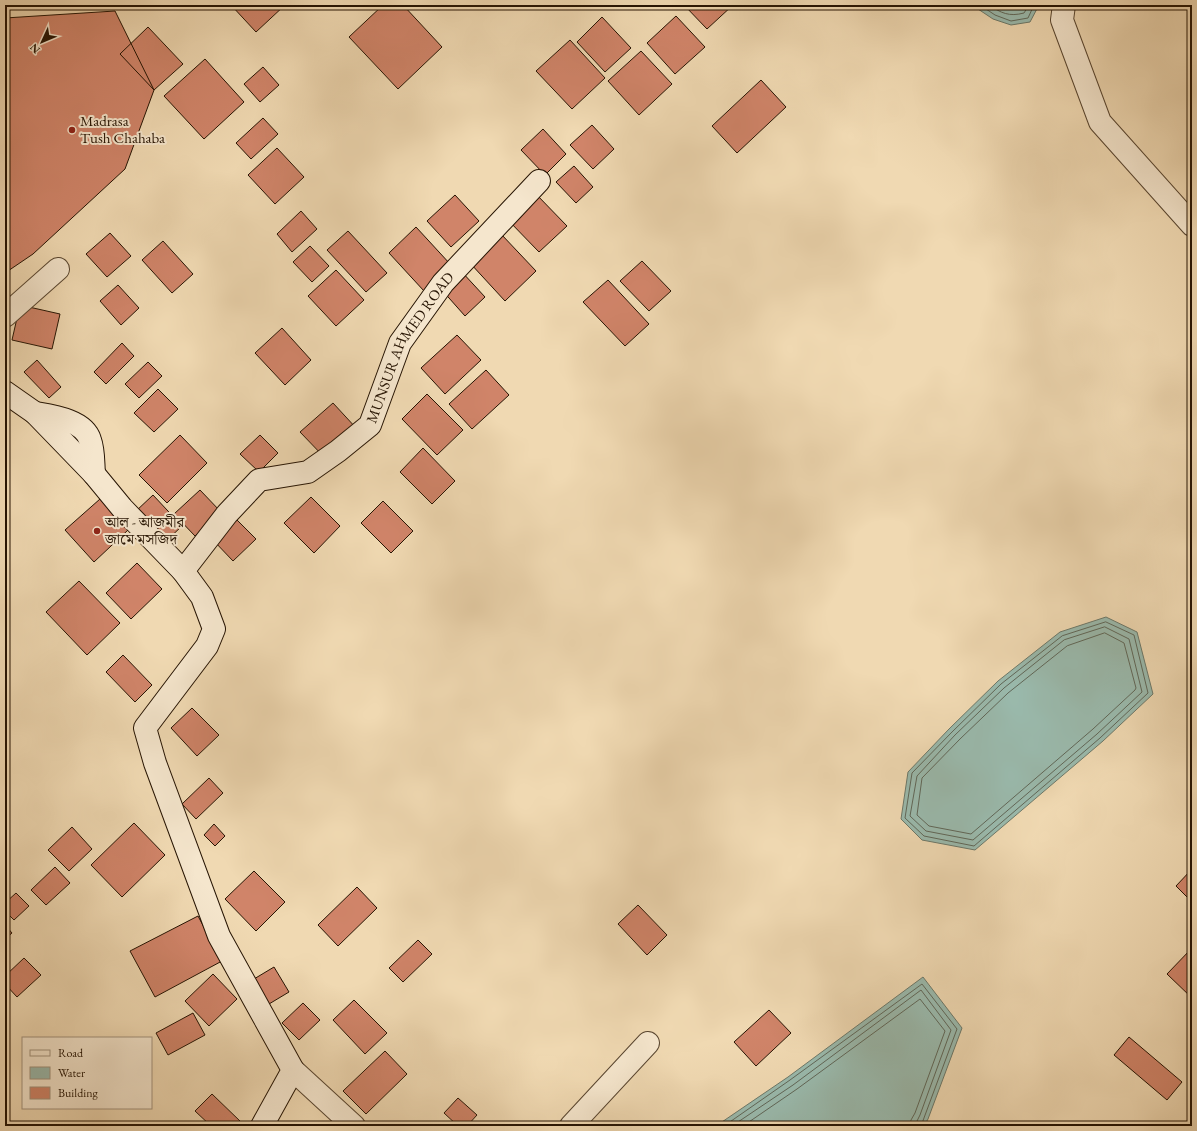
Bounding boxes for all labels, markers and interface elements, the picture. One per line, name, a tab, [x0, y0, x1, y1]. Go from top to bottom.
north arrow	[22, 22, 62, 62]
text: N	[27, 41, 43, 57]
place label: Madrasa Tush Chahaba	[80, 111, 165, 147]
marker: Madrasa Tush Chahaba	[67, 125, 77, 135]
street label: MUNSUR AHMED ROAD	[361, 267, 458, 426]
place label: আল - আজমীর জামে মসজিদ	[104, 512, 185, 548]
marker: আল - আজমীর জামে মসজিদ	[92, 526, 102, 536]
legend	[22, 1037, 152, 1109]
text: Road	[58, 1045, 84, 1061]
text: Water	[58, 1065, 85, 1081]
text: Building	[58, 1085, 99, 1101]

